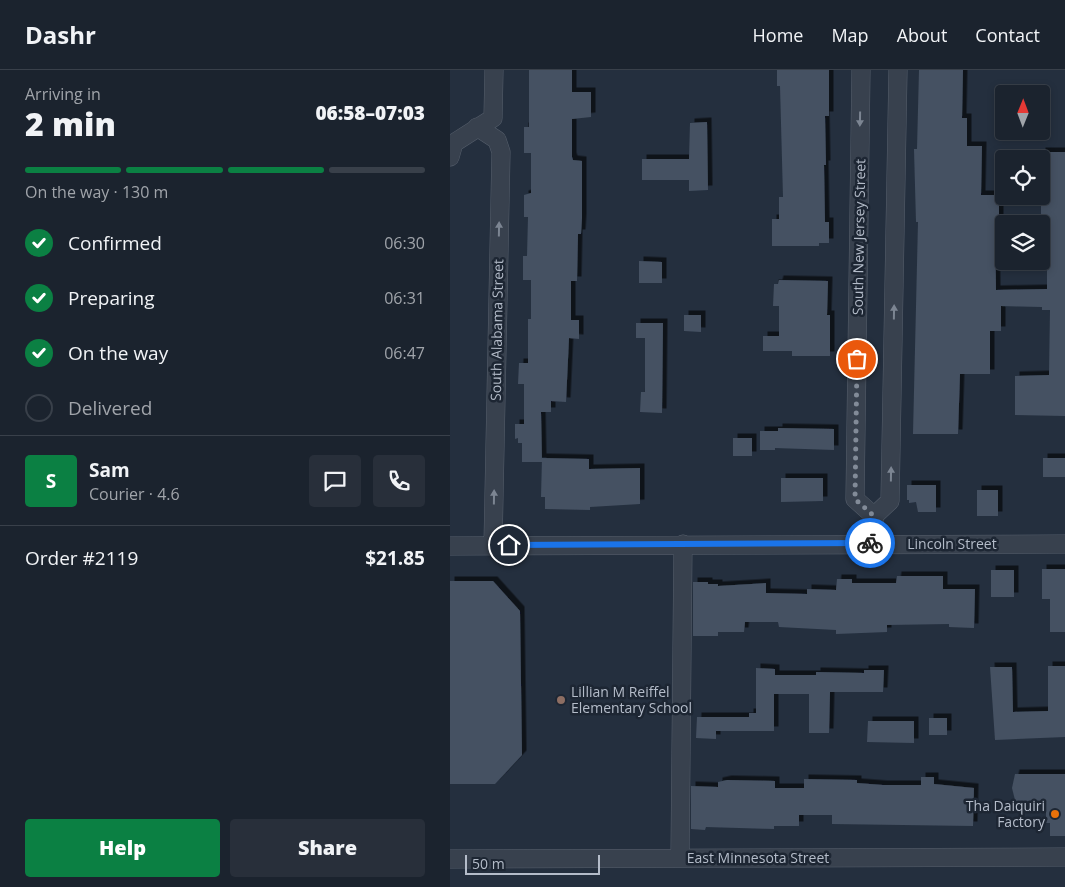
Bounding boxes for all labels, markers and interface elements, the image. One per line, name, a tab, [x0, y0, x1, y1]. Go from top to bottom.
text: Dashr	[25, 18, 96, 51]
text: Home	[753, 23, 803, 47]
text: Map	[831, 23, 869, 47]
text: About	[897, 23, 947, 47]
text: Contact	[975, 23, 1040, 47]
text: Arriving in	[25, 83, 101, 105]
north arrow	[995, 85, 1050, 140]
map controls	[995, 85, 1050, 270]
text: 06:58–07:03	[315, 100, 425, 126]
text: 2 min	[25, 102, 116, 145]
one-way arrow	[856, 111, 864, 127]
button: locate	[995, 150, 1050, 205]
street label: South New Jersey Street	[848, 159, 869, 315]
text: On the way · 130 m	[25, 181, 168, 203]
button: layers	[995, 215, 1050, 270]
one-way arrow	[496, 221, 504, 237]
icon: check	[25, 229, 53, 257]
text: Confirmed	[68, 230, 162, 256]
text: 06:30	[384, 232, 425, 254]
street label: South Alabama Street	[486, 259, 507, 401]
icon: check	[25, 284, 53, 312]
text: Preparing	[68, 285, 155, 311]
text: 06:31	[384, 287, 425, 309]
one-way arrow	[890, 304, 898, 320]
pin	[836, 338, 878, 380]
icon: check	[25, 339, 53, 367]
text: On the way	[68, 340, 168, 366]
text: 06:47	[384, 342, 425, 364]
icon: bag	[843, 345, 871, 373]
text: Delivered	[68, 395, 152, 421]
button: chat	[309, 455, 361, 507]
button: phone	[373, 455, 425, 507]
text: Sam	[89, 457, 130, 483]
one-way arrow	[887, 466, 895, 482]
text: S	[46, 468, 56, 494]
text: Courier · 4.6	[89, 483, 180, 505]
one-way arrow	[490, 488, 498, 504]
courier	[845, 518, 895, 568]
pin	[488, 524, 530, 566]
icon: bike	[856, 529, 884, 557]
icon: home	[495, 531, 523, 559]
street label: Lincoln Street	[907, 534, 997, 553]
text: Order #2119	[25, 545, 138, 571]
text: $21.85	[365, 545, 425, 571]
place label: Lillian M Reiffel Elementary School	[571, 682, 692, 717]
marker: Lillian M Reiffel Elementary School	[555, 694, 567, 706]
place label: Tha Daiquiri Factory	[966, 796, 1046, 831]
marker: Tha Daiquiri Factory	[1049, 808, 1061, 820]
button: Help	[25, 819, 220, 877]
button: Share	[230, 819, 425, 877]
street label: East Minnesota Street	[687, 848, 829, 867]
scale bar	[465, 852, 600, 875]
text: 50 m	[472, 854, 505, 873]

